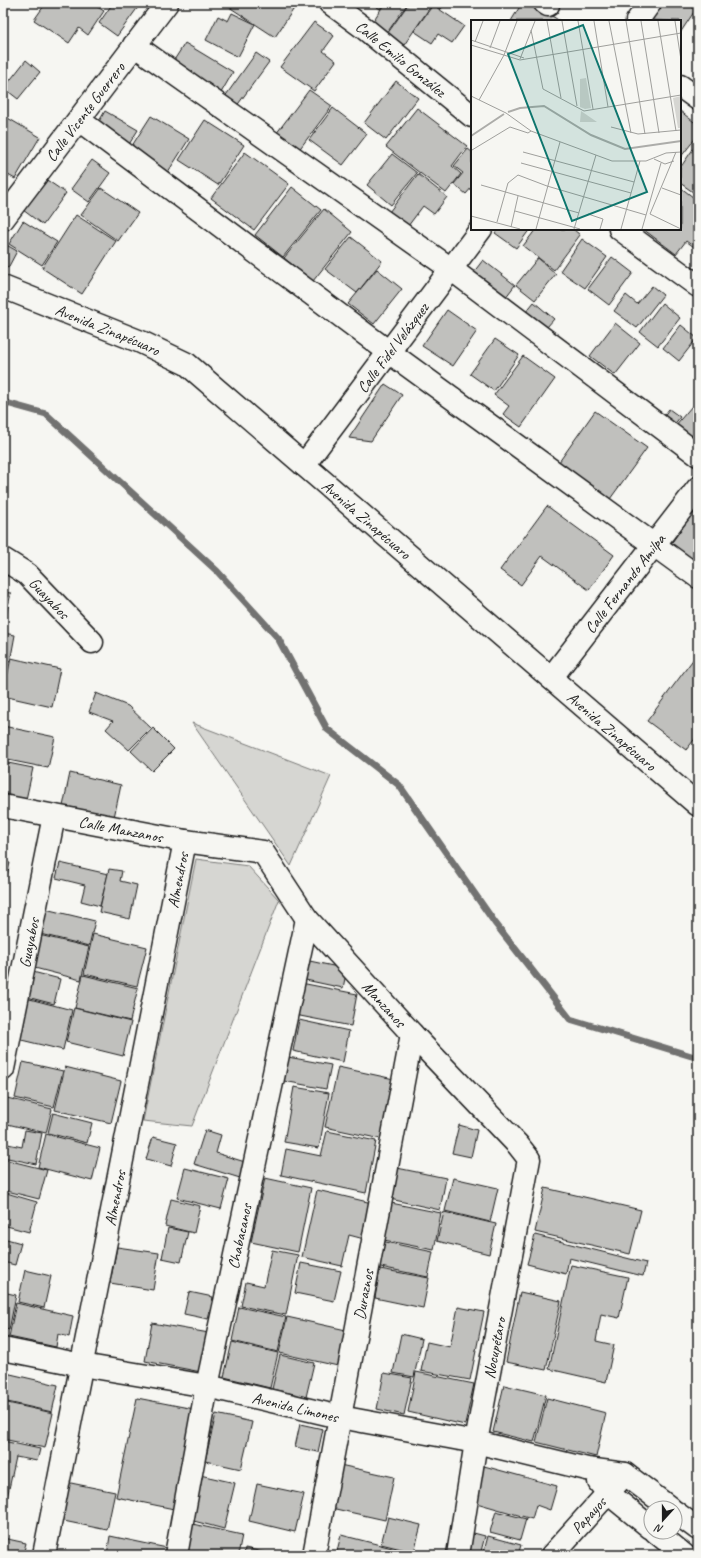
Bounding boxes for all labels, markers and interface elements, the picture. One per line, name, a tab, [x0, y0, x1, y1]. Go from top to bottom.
street label: Calle Emilio González	[352, 16, 451, 103]
inset map	[471, 20, 681, 230]
street label: Calle Vicente Guerrero	[41, 57, 130, 166]
street label: Calle Fidel Velázquez	[353, 298, 434, 397]
street label: Avenida Zinapécuaro	[52, 300, 164, 361]
street label: Avenida Zinapécuaro	[318, 476, 416, 565]
street label: Calle Fernando Amilpa	[580, 529, 671, 637]
street label: Guayabos	[24, 573, 75, 625]
street label: Avenida Zinapécuaro	[563, 688, 661, 776]
street label: Calle Manzanos	[77, 812, 166, 848]
street label: Almendros	[163, 849, 194, 910]
street label: Guayabos	[15, 915, 45, 969]
street label: Manzanos	[358, 977, 411, 1033]
street label: Almendros	[100, 1167, 131, 1228]
street label: Chabacanos	[223, 1200, 257, 1271]
street label: Duraznos	[349, 1266, 379, 1322]
street label: Nocupétaro	[479, 1314, 511, 1380]
street label: Avenida Limones	[250, 1388, 342, 1428]
street label: Papayos	[567, 1492, 612, 1538]
north arrow	[643, 1500, 683, 1540]
text: N	[652, 1521, 665, 1537]

